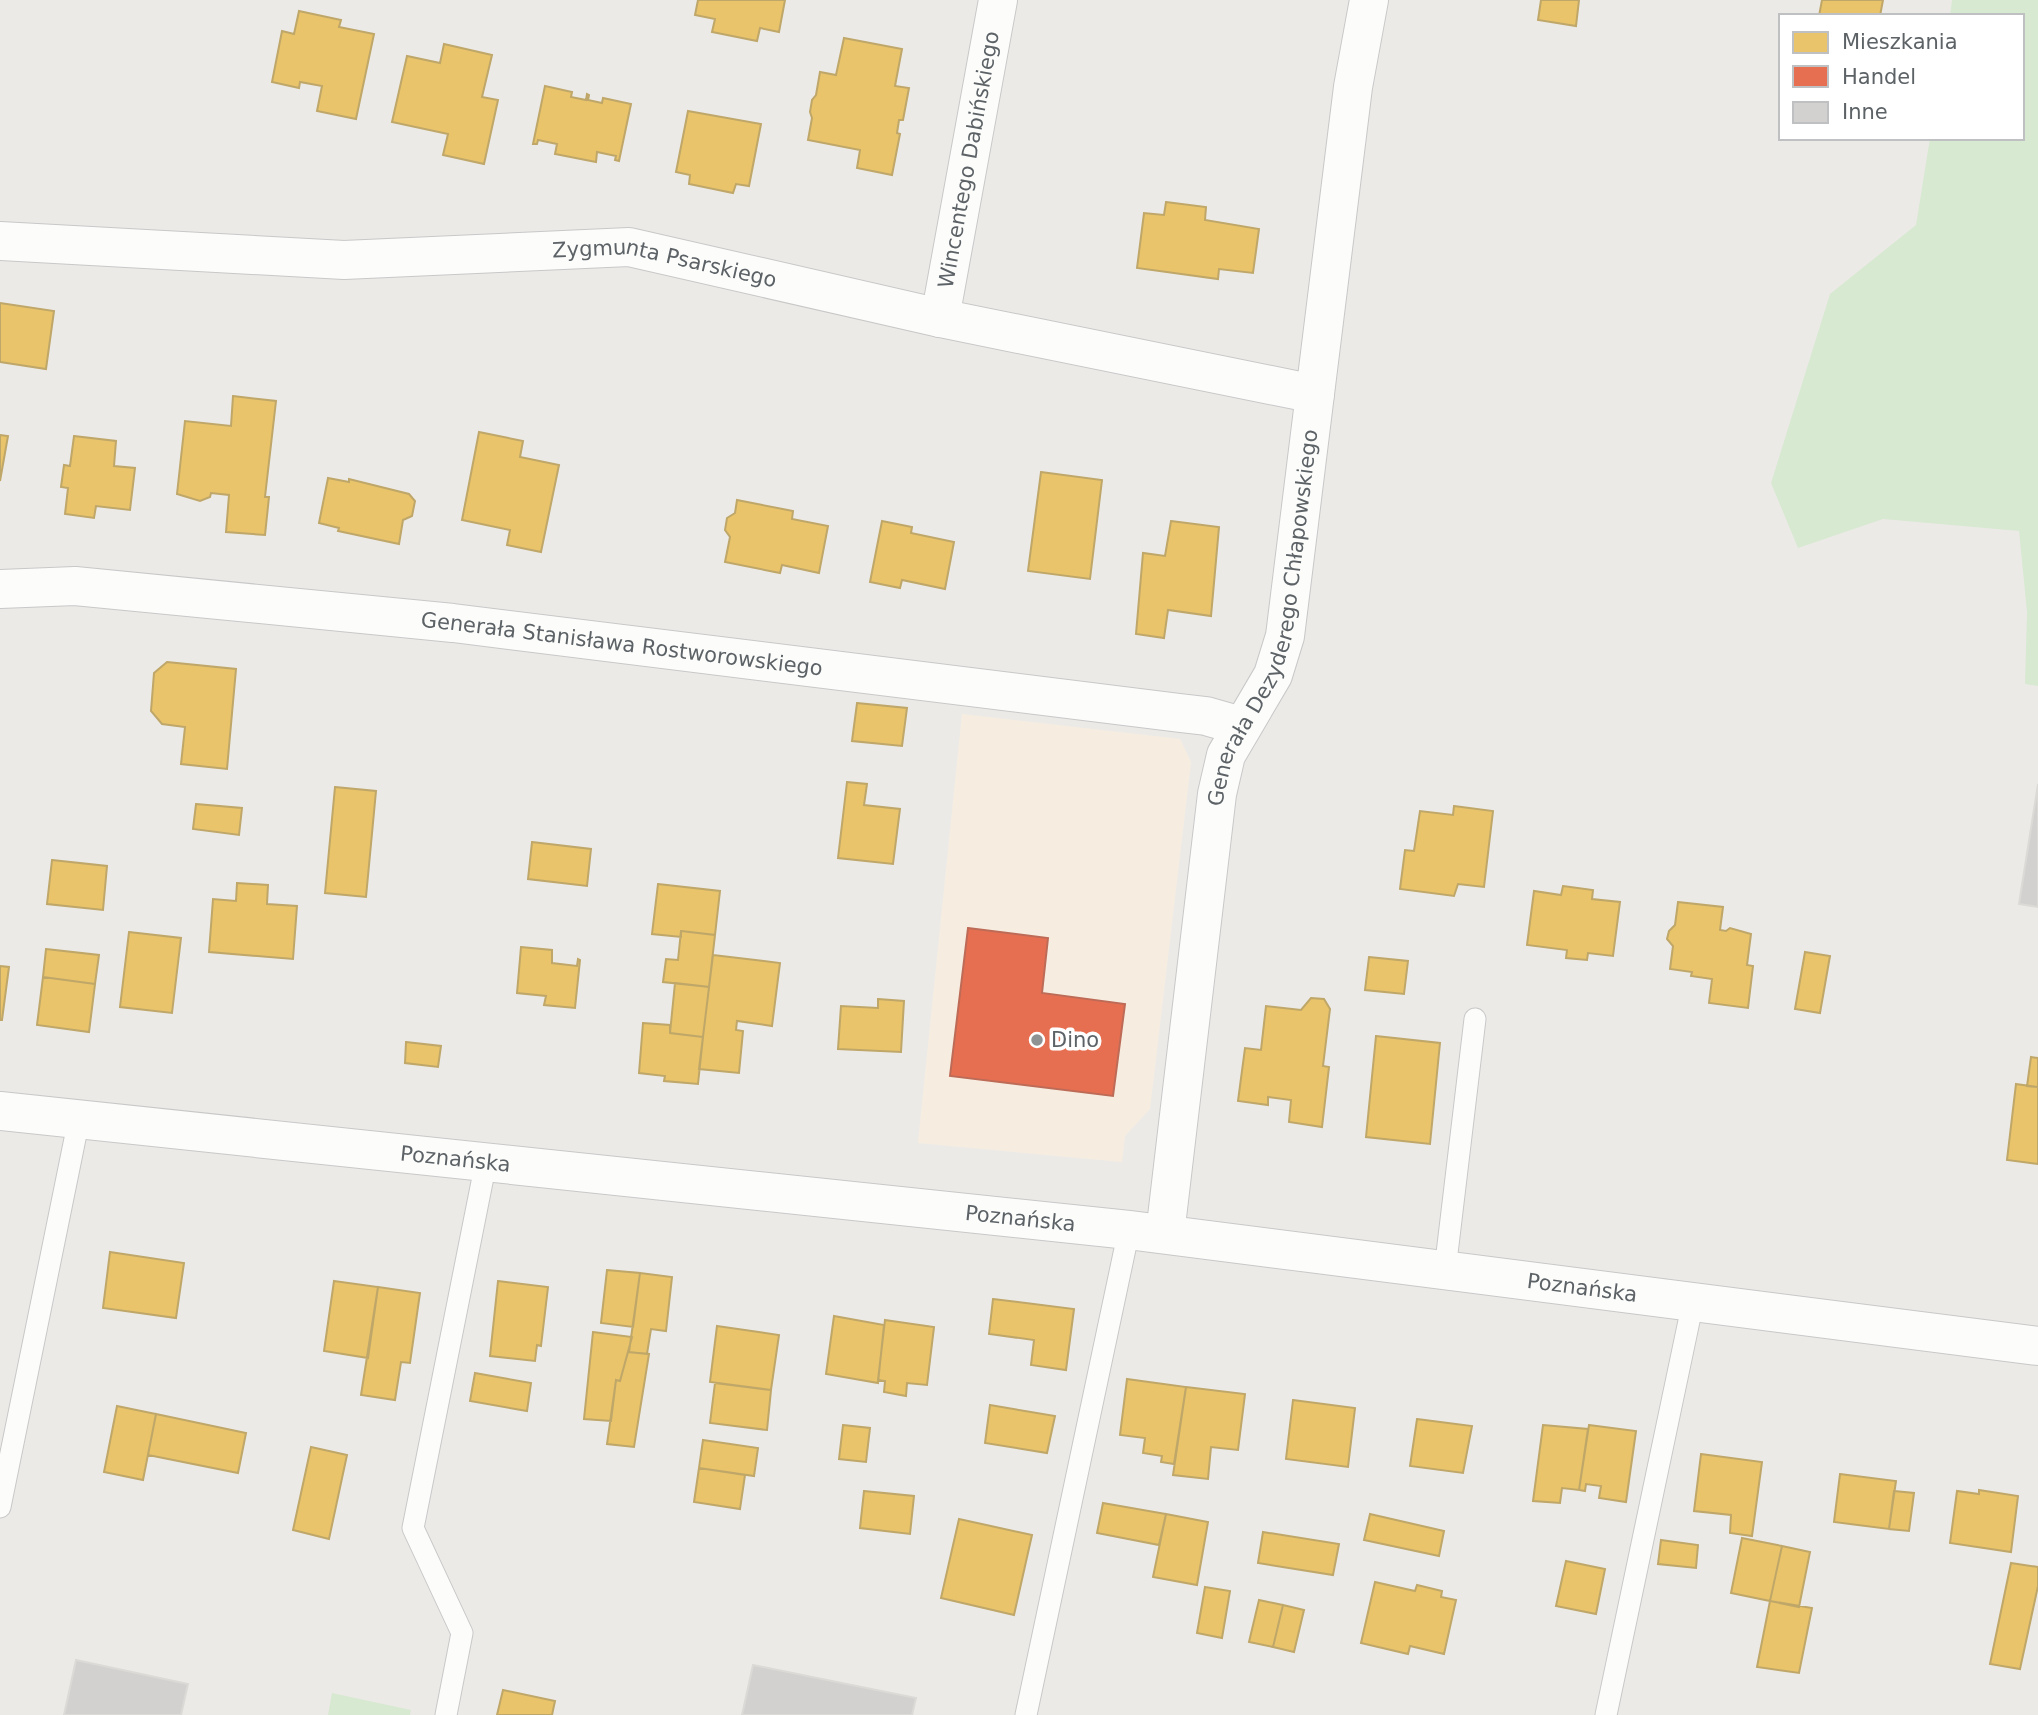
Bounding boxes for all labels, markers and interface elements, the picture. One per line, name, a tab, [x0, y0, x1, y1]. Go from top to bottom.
legend	[1779, 14, 2024, 140]
street label: Wincentego Dabińskiego	[934, 29, 1004, 290]
text: Mieszkania	[1842, 30, 1958, 54]
text: Handel	[1842, 65, 1916, 89]
text: Inne	[1842, 100, 1888, 124]
street label: Zygmunta Psarskiego	[552, 235, 779, 292]
street label: Generała Dezyderego Chłapowskiego	[1204, 428, 1322, 807]
street label: Generała Stanisława Rostworowskiego	[420, 608, 824, 681]
place label: Dino	[1051, 1028, 1099, 1052]
marker: Dino	[1029, 1032, 1045, 1048]
street label: Poznańska	[399, 1141, 512, 1177]
street label: Poznańska	[964, 1201, 1077, 1236]
street label: Poznańska	[1526, 1269, 1639, 1307]

